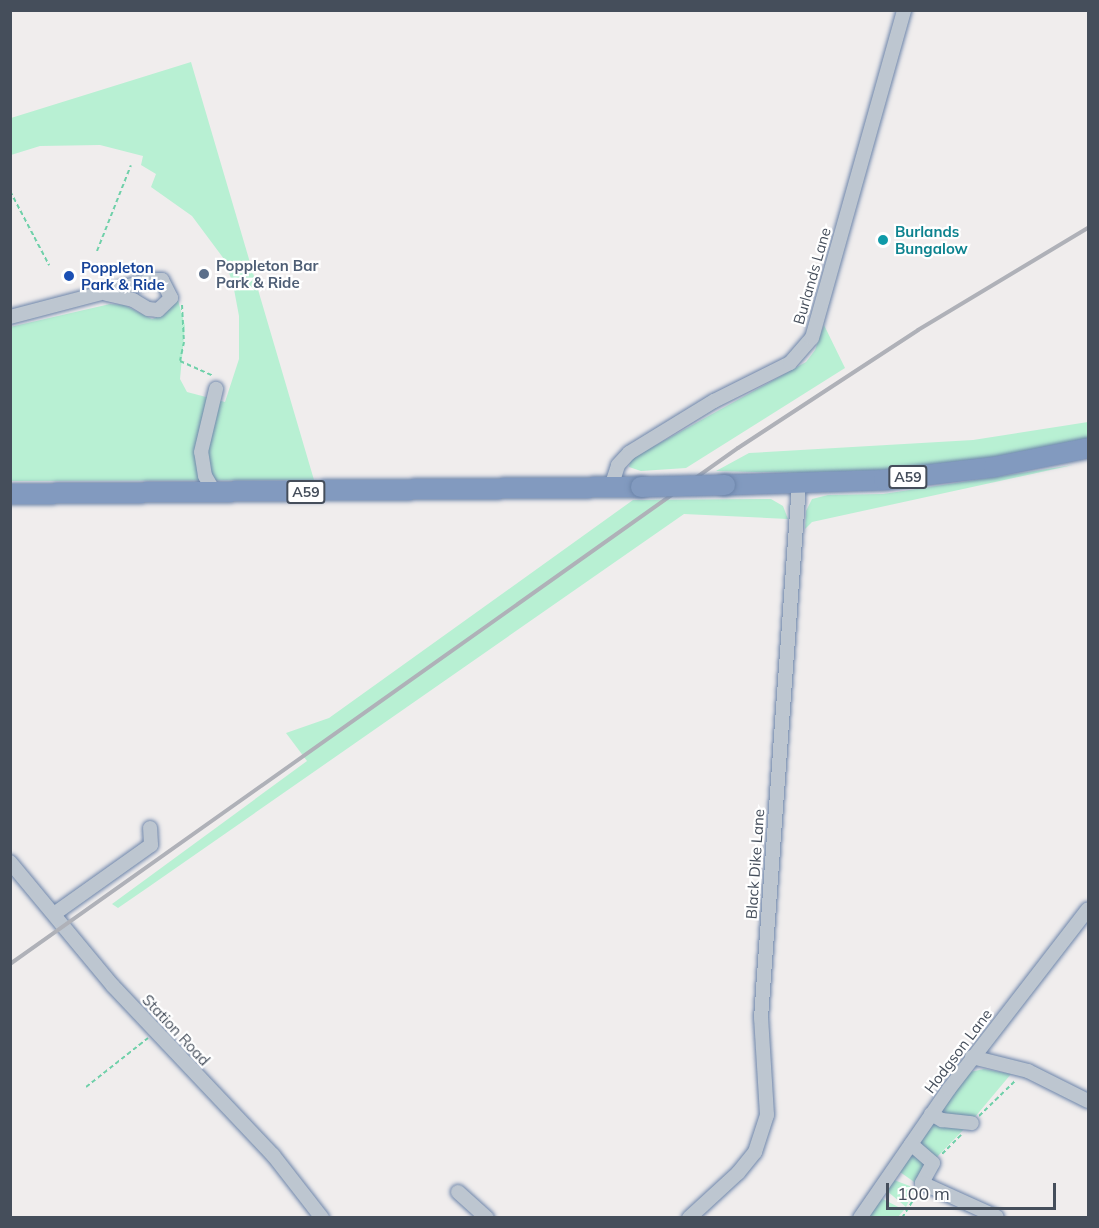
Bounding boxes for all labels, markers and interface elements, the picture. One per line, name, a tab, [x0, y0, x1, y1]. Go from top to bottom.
place label: Burlands Bungalow	[895, 222, 968, 257]
street label: Burlands Lane	[790, 225, 834, 327]
marker: Burlands Bungalow	[876, 233, 890, 247]
place label: Poppleton Bar Park & Ride	[216, 256, 318, 291]
place label: Poppleton Park & Ride	[81, 258, 165, 293]
marker: Poppleton Bar Park & Ride	[197, 267, 211, 281]
marker: Poppleton Park & Ride	[62, 269, 76, 283]
road number: A59	[887, 466, 929, 488]
road number: A59	[285, 481, 327, 503]
street label: Black Dike Lane	[742, 808, 768, 920]
street label: Station Road	[139, 991, 213, 1069]
street label: Hodgson Lane	[920, 1005, 996, 1097]
scale bar	[889, 1171, 1058, 1209]
text: 100 m	[897, 1182, 950, 1205]

